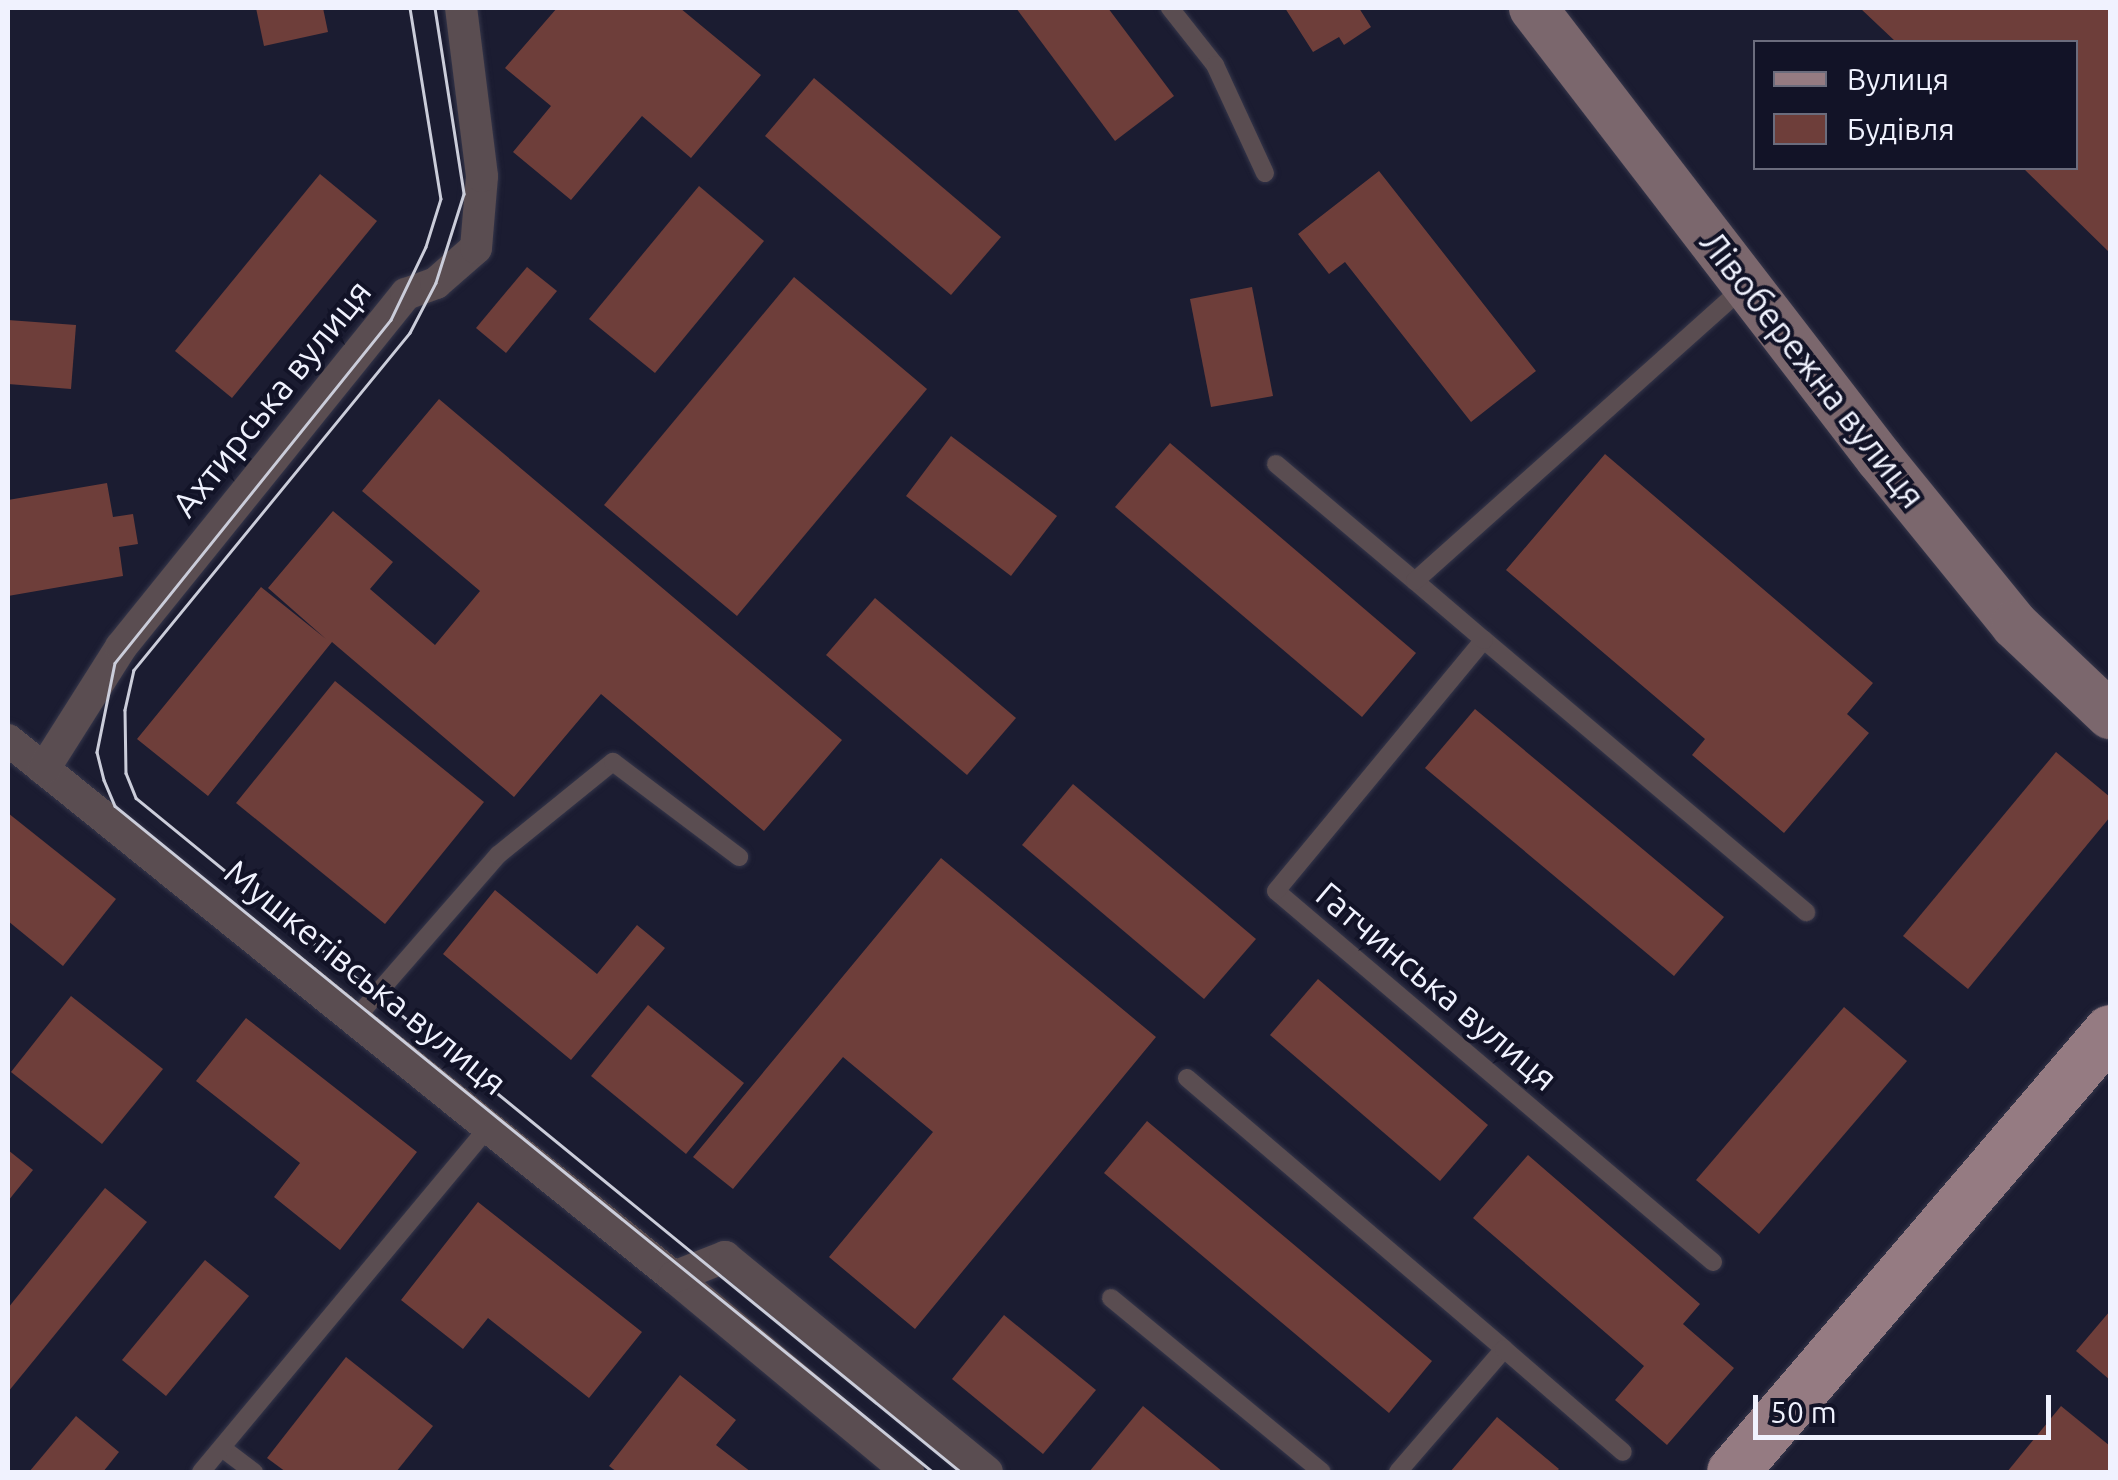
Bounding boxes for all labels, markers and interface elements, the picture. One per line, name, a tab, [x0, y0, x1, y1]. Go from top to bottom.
legend	[1753, 40, 2078, 170]
text: Вулиця	[1847, 62, 1949, 96]
text: Будівля	[1847, 112, 1955, 146]
street label: Лівобережна вулиця	[1692, 222, 1934, 516]
street label: Ахтирська вулиця	[163, 271, 379, 525]
street label: Мушкетівська вулиця	[217, 850, 515, 1104]
street label: Гатчинська вулиця	[1308, 873, 1566, 1099]
scale bar	[1758, 1375, 2056, 1437]
text: 50 m	[1770, 1395, 1837, 1429]

